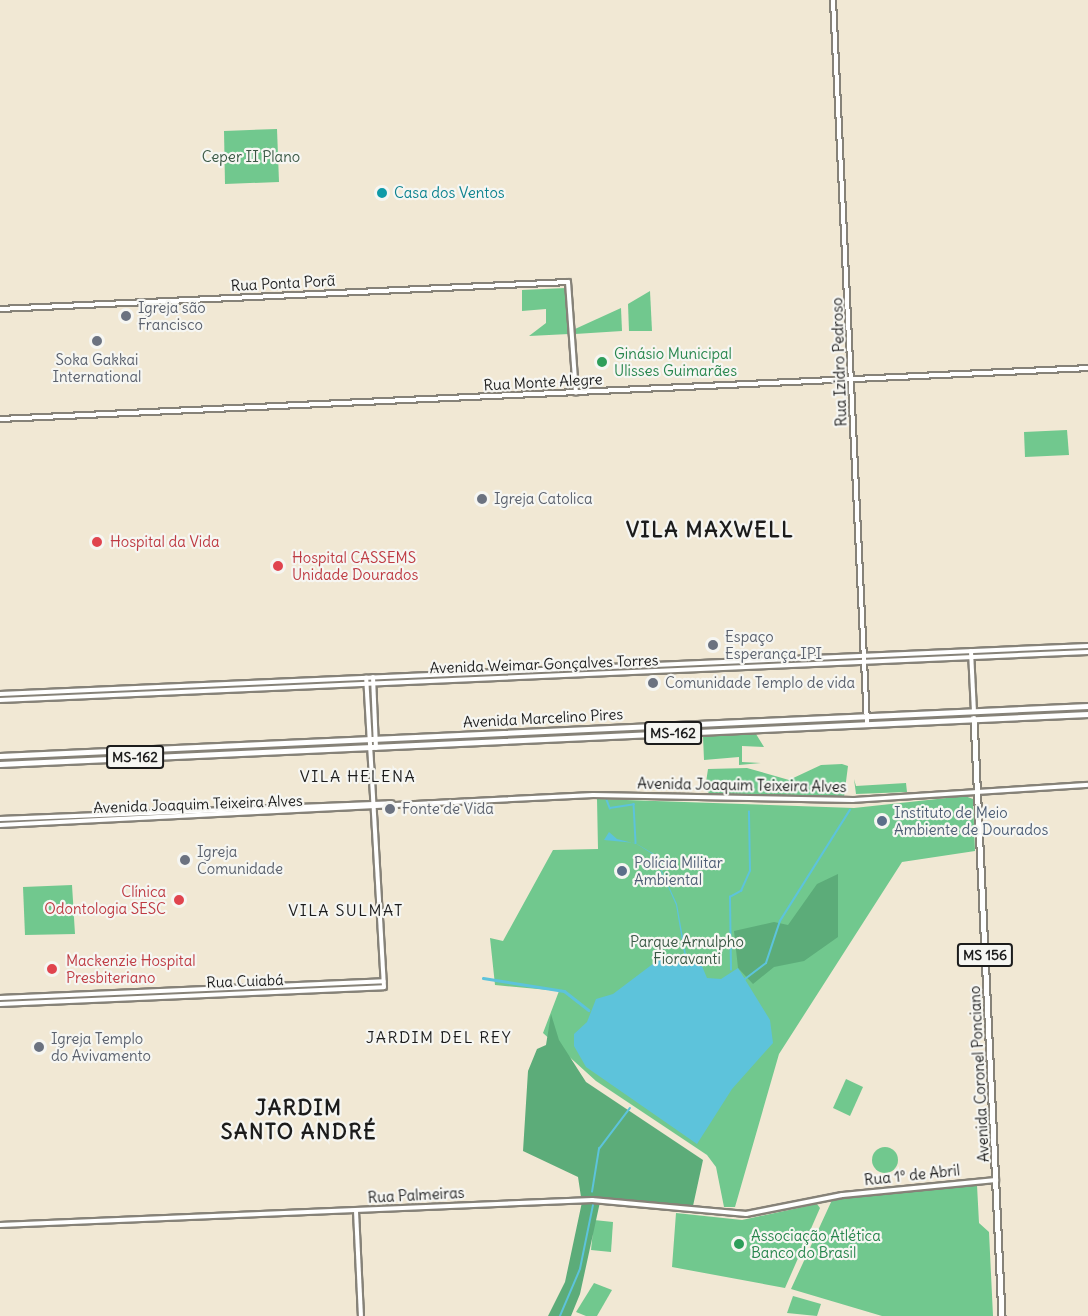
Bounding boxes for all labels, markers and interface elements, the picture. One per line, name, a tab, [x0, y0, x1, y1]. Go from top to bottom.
park label: Ceper II Plano	[202, 148, 300, 166]
place label: Casa dos Ventos	[394, 184, 505, 202]
marker: Casa dos Ventos	[375, 186, 389, 200]
street label: Rua Ponta Porã	[230, 271, 336, 295]
street label: Rua Izidro Pedroso	[828, 297, 850, 427]
place label: Igreja são Francisco	[138, 298, 206, 333]
marker: Igreja são Francisco	[119, 309, 133, 323]
marker: Soka Gakkai International	[90, 334, 104, 348]
place label: Ginásio Municipal Ulisses Guimarães	[614, 344, 737, 379]
place label: Soka Gakkai International	[53, 350, 141, 385]
marker: Ginásio Municipal Ulisses Guimarães	[595, 355, 609, 369]
street label: Rua Monte Alegre	[483, 370, 603, 394]
place label: Igreja Catolica	[494, 490, 592, 508]
marker: Igreja Catolica	[475, 492, 489, 506]
district label: VILA MAXWELL	[626, 517, 794, 543]
marker: Hospital da Vida	[88, 533, 106, 551]
place label: Hospital da Vida	[110, 533, 220, 551]
place label: Hospital CASSEMS Unidade Dourados	[292, 548, 418, 583]
marker: Hospital CASSEMS Unidade Dourados	[269, 557, 287, 575]
place label: Espaço Esperança IPI	[725, 627, 822, 662]
marker: Espaço Esperança IPI	[706, 638, 720, 652]
street label: Avenida Weimar Gonçalves Torres	[429, 651, 659, 677]
place label: Comunidade Templo de vida	[665, 674, 855, 692]
marker: Comunidade Templo de vida	[646, 676, 660, 690]
street label: Avenida Marcelino Pires	[462, 705, 624, 731]
road number: MS-162	[643, 722, 703, 744]
road number: MS-162	[105, 746, 165, 768]
district label: VILA HELENA	[300, 766, 416, 786]
street label: Avenida Joaquim Teixeira Alves	[637, 774, 847, 796]
street label: Avenida Joaquim Teixeira Alves	[93, 791, 303, 817]
place label: Fonte de Vida	[402, 800, 494, 818]
marker: Fonte de Vida	[383, 802, 397, 816]
place label: Instituto de Meio Ambiente de Dourados	[894, 803, 1048, 838]
marker: Instituto de Meio Ambiente de Dourados	[875, 814, 889, 828]
place label: Igreja Comunidade	[197, 842, 283, 877]
marker: Igreja Comunidade	[178, 853, 192, 867]
place label: Polícia Militar Ambiental	[634, 853, 723, 888]
marker: Polícia Militar Ambiental	[615, 864, 629, 878]
place label: Clínica Odontologia SESC	[44, 882, 166, 917]
marker: Clínica Odontologia SESC	[170, 891, 188, 909]
district label: VILA SULMAT	[288, 900, 404, 920]
park label: Parque Arnulpho Fioravanti	[630, 932, 744, 967]
road number: MS 156	[956, 944, 1014, 966]
place label: Mackenzie Hospital Presbiteriano	[66, 951, 196, 986]
marker: Mackenzie Hospital Presbiteriano	[43, 960, 61, 978]
street label: Rua Cuiabá	[206, 971, 284, 991]
street label: Avenida Coronel Ponciano	[965, 985, 993, 1163]
district label: JARDIM DEL REY	[366, 1027, 512, 1047]
place label: Igreja Templo do Avivamento	[51, 1029, 151, 1064]
marker: Igreja Templo do Avivamento	[32, 1040, 46, 1054]
district label: JARDIM SANTO ANDRÉ	[221, 1095, 377, 1145]
street label: Rua 1º de Abril	[863, 1161, 961, 1189]
street label: Rua Palmeiras	[367, 1183, 465, 1207]
place label: Associação Atlética Banco do Brasil	[751, 1226, 881, 1261]
marker: Associação Atlética Banco do Brasil	[732, 1237, 746, 1251]

